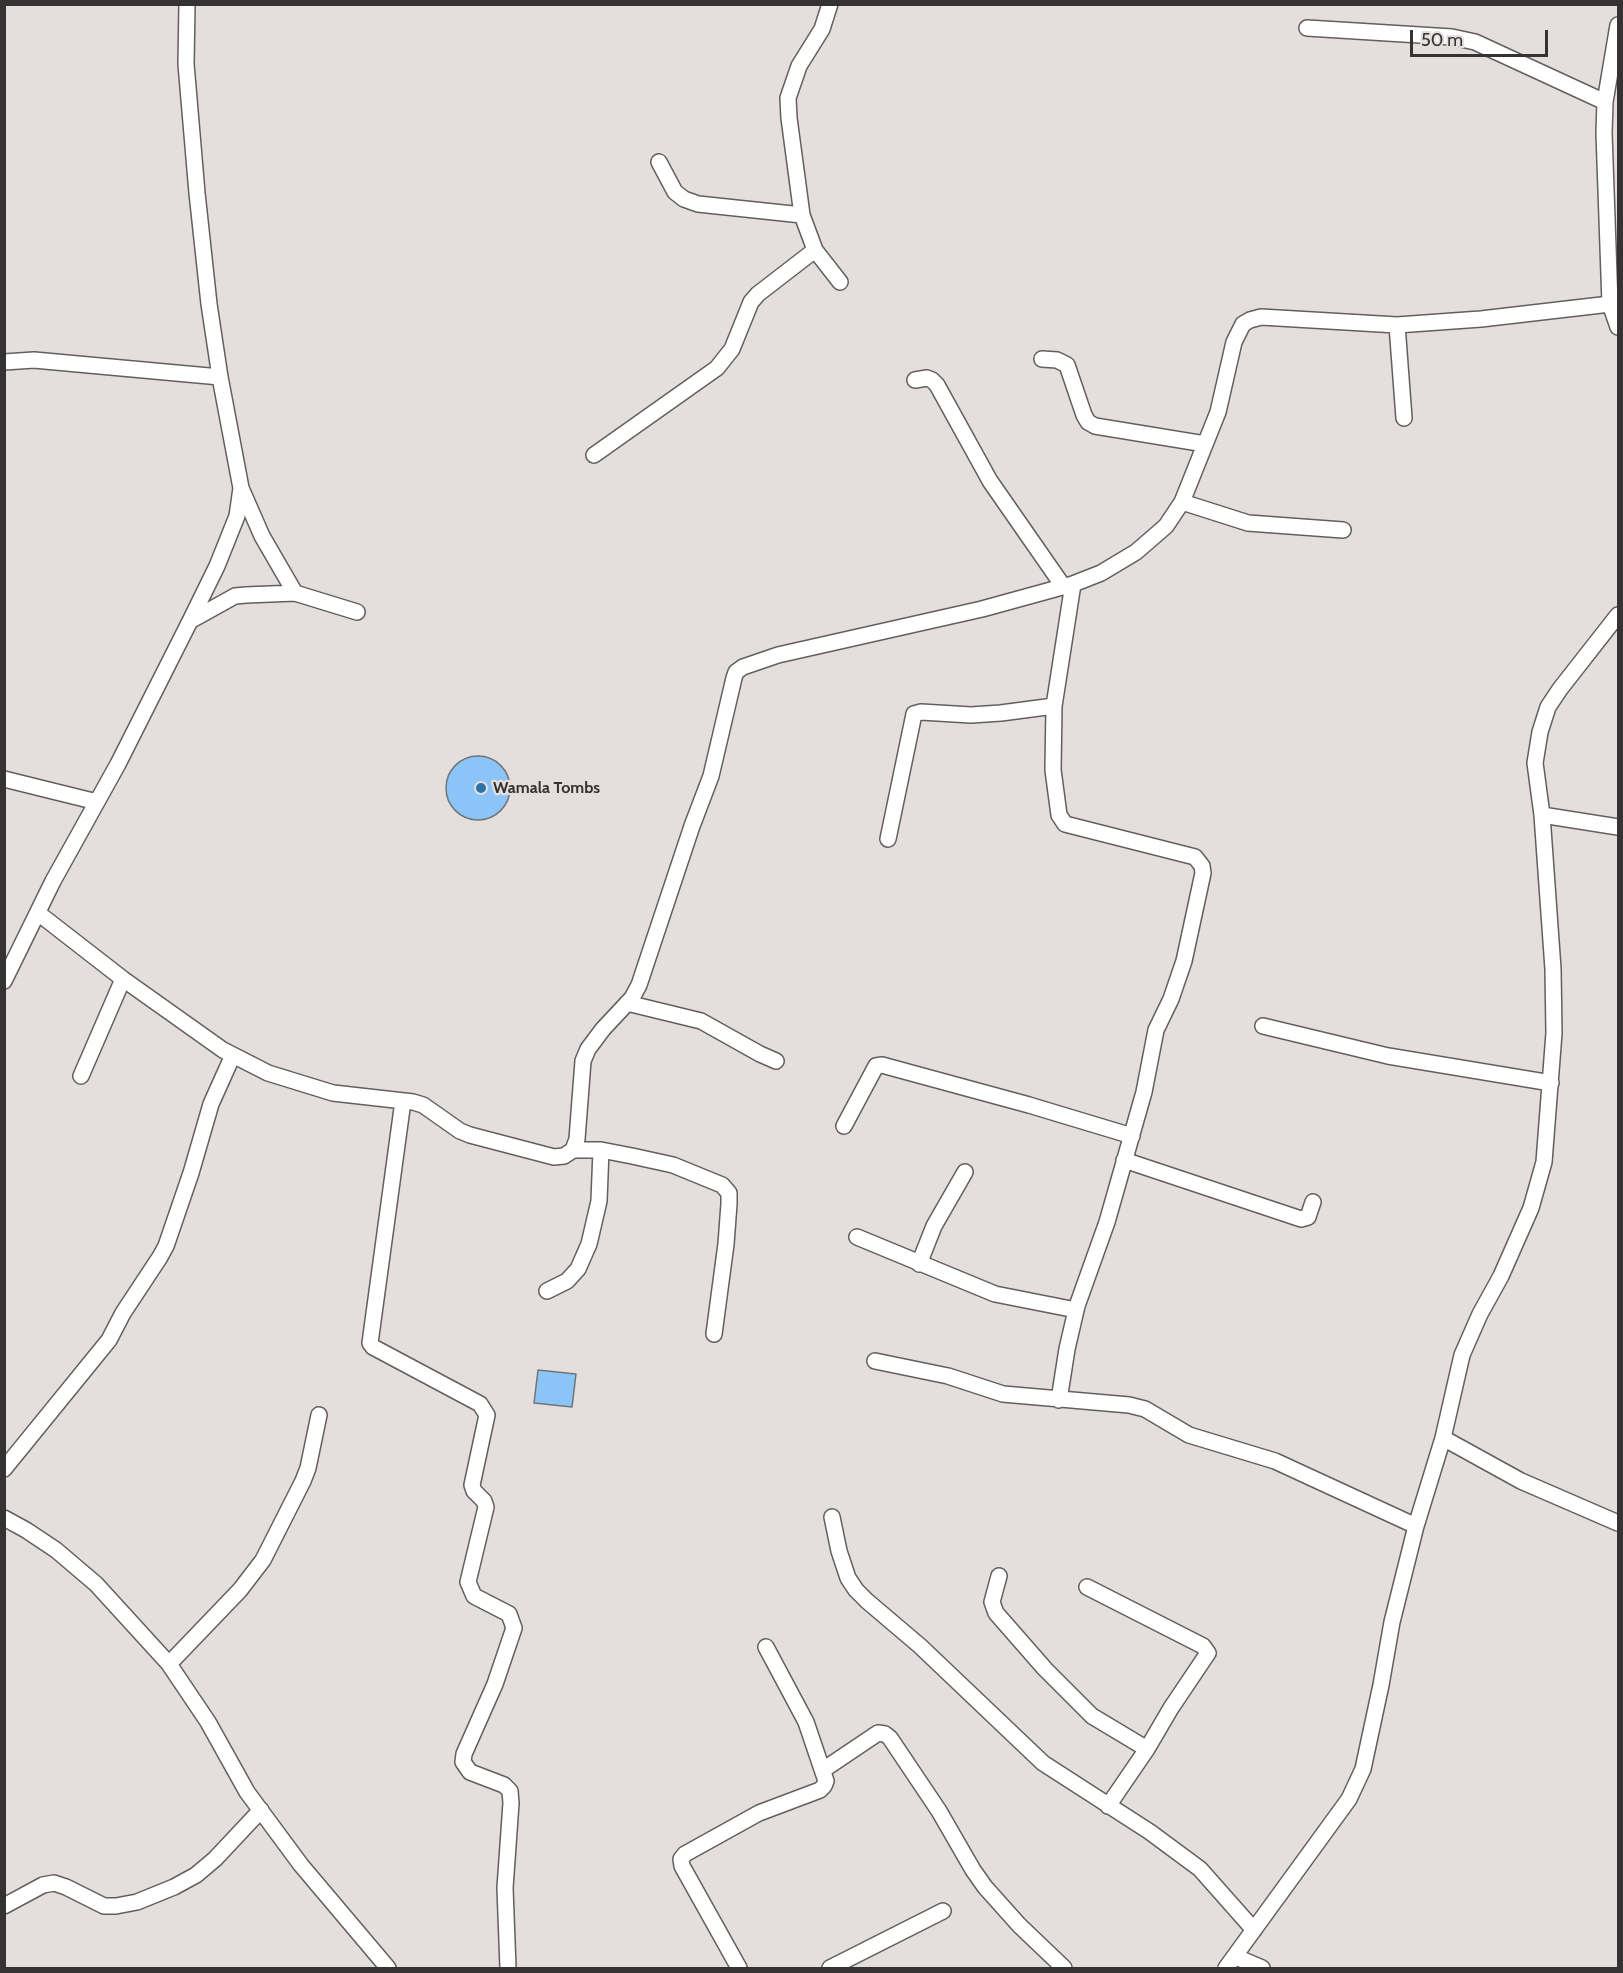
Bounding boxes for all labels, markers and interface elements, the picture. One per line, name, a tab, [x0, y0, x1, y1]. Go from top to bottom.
scale bar	[1413, 18, 1551, 56]
text: 50 m	[1421, 29, 1463, 51]
place label: Wamala Tombs	[493, 778, 600, 798]
marker: Wamala Tombs	[474, 781, 488, 795]

